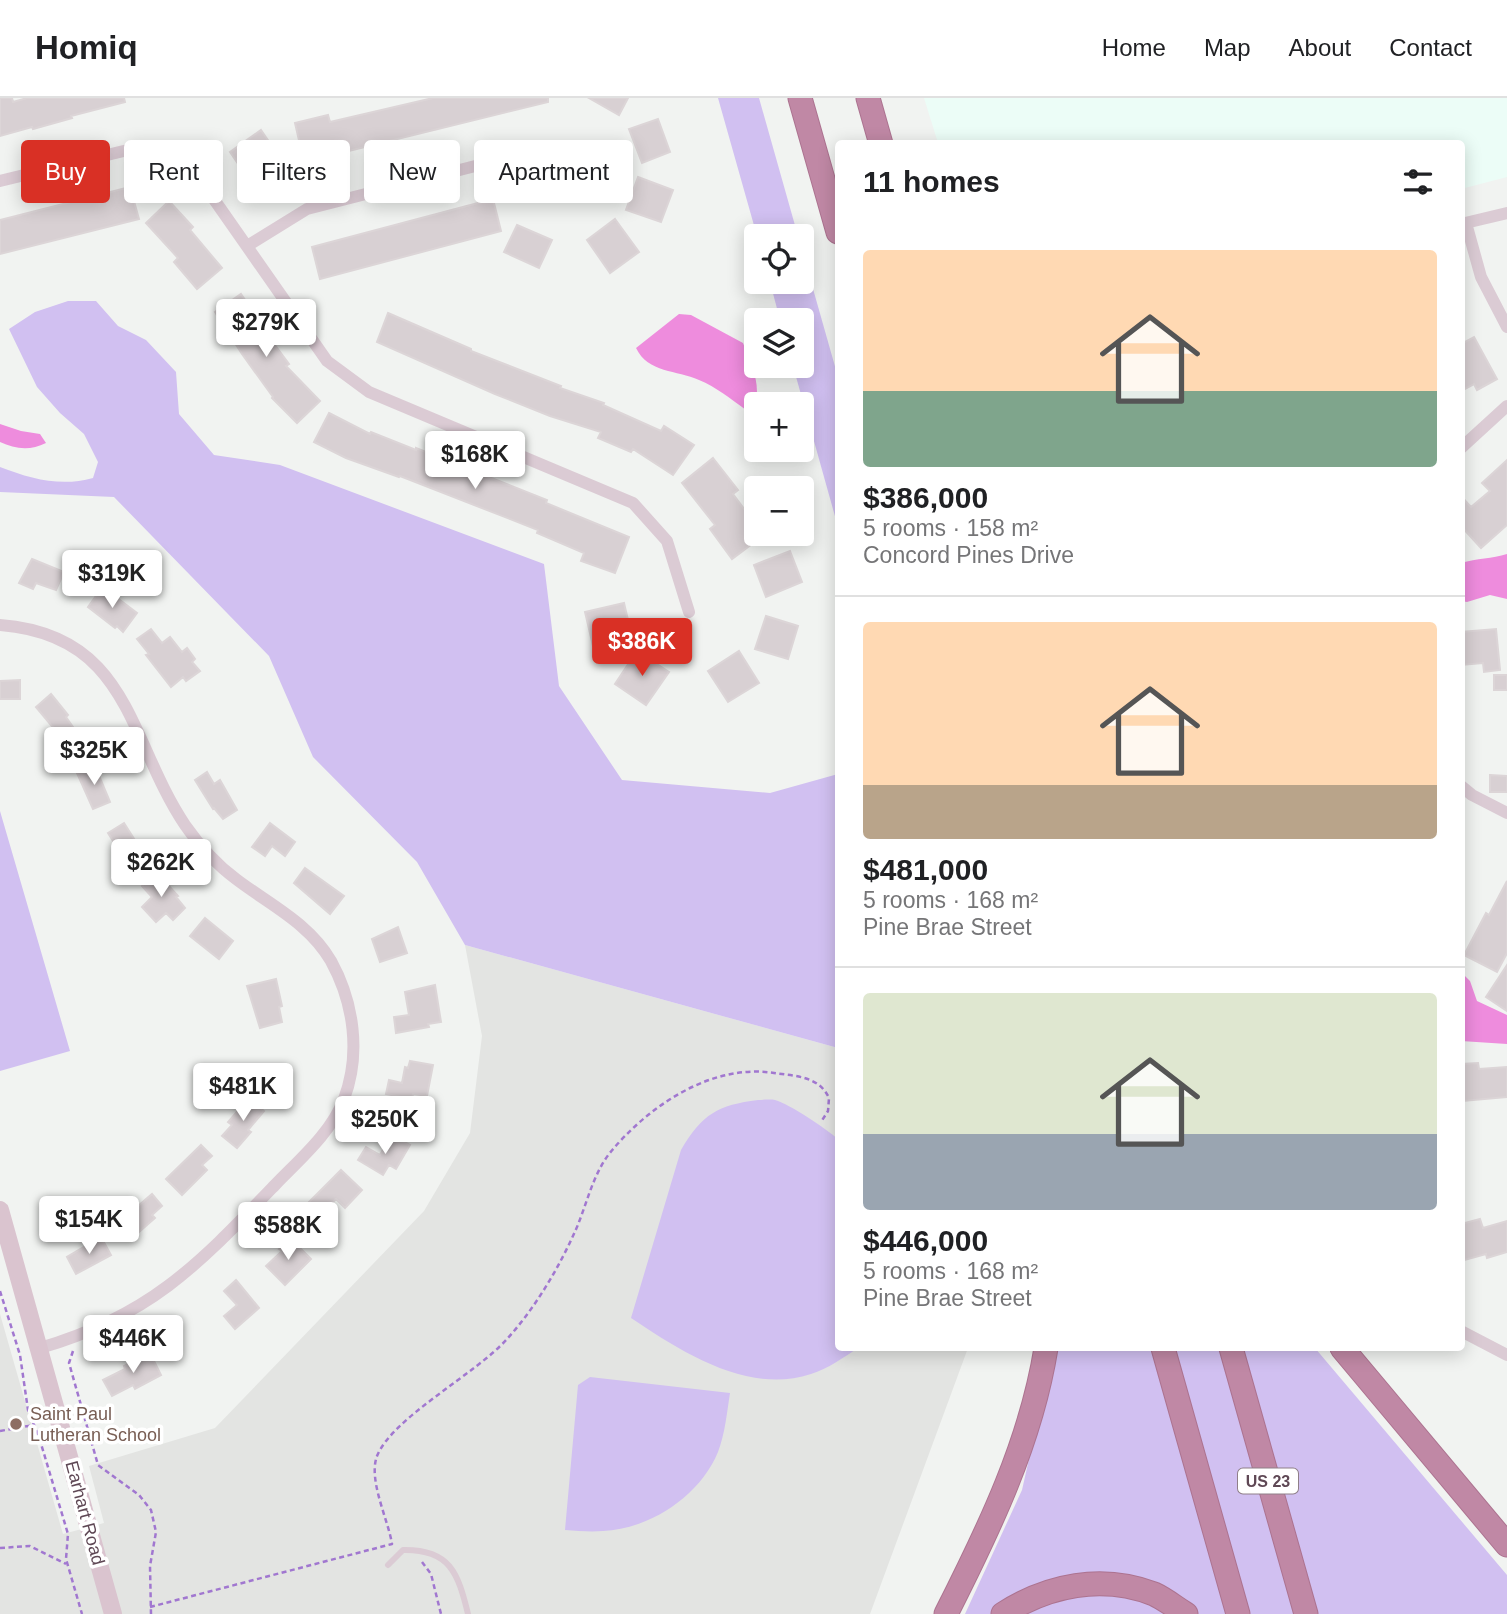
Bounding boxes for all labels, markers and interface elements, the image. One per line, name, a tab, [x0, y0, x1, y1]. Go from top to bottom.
text: Homiq	[35, 29, 138, 66]
text: Home	[1102, 34, 1166, 61]
text: Map	[1204, 34, 1251, 61]
text: About	[1289, 34, 1351, 61]
text: Contact	[1389, 34, 1472, 61]
chip: Buy	[21, 140, 110, 203]
chip: Rent	[124, 140, 223, 203]
chip: Filters	[237, 140, 350, 203]
chip: New	[364, 140, 460, 203]
chip: Apartment	[474, 140, 633, 203]
icon: filters	[1399, 163, 1437, 201]
text: 11 homes	[863, 165, 1000, 198]
map controls	[744, 224, 814, 546]
button: locate	[744, 224, 814, 294]
icon: home	[1087, 296, 1213, 422]
pin: $279K	[217, 300, 315, 359]
button: layers	[744, 308, 814, 378]
text: $279K	[232, 309, 300, 335]
button: +	[744, 392, 814, 462]
pin: $168K	[426, 432, 524, 491]
text: $168K	[441, 441, 509, 467]
button: −	[744, 476, 814, 546]
text: $386,000	[863, 481, 988, 514]
text: 5 rooms · 158 m²	[863, 515, 1038, 541]
text: Concord Pines Drive	[863, 542, 1074, 568]
pin: $319K	[63, 550, 161, 610]
text: $319K	[78, 560, 146, 586]
pin: $386K	[593, 618, 691, 678]
text: $386K	[608, 628, 676, 654]
icon: home	[1087, 668, 1213, 794]
pin: $325K	[45, 728, 143, 787]
text: $325K	[60, 737, 128, 763]
pin: $262K	[112, 840, 210, 899]
text: $262K	[127, 849, 195, 875]
text: $481,000	[863, 853, 988, 886]
text: 5 rooms · 168 m²	[863, 887, 1038, 913]
text: Pine Brae Street	[863, 914, 1032, 940]
icon: home	[1087, 1039, 1213, 1165]
pin: $481K	[194, 1063, 292, 1123]
text: $481K	[209, 1073, 277, 1099]
pin: $250K	[336, 1096, 434, 1156]
text: $250K	[351, 1106, 419, 1132]
pin: $154K	[40, 1196, 138, 1256]
pin: $588K	[239, 1202, 337, 1262]
text: $154K	[55, 1206, 123, 1232]
text: $588K	[254, 1212, 322, 1238]
text: $446,000	[863, 1224, 988, 1257]
text: 5 rooms · 168 m²	[863, 1258, 1038, 1284]
text: Pine Brae Street	[863, 1285, 1032, 1311]
pin: $446K	[84, 1316, 182, 1375]
text: $446K	[99, 1325, 167, 1351]
place label: Saint Paul Lutheran School	[30, 1404, 161, 1445]
marker: Saint Paul Lutheran School	[8, 1416, 24, 1432]
street label: Earhart Road	[61, 1459, 109, 1567]
road number: US 23	[1238, 1469, 1298, 1494]

